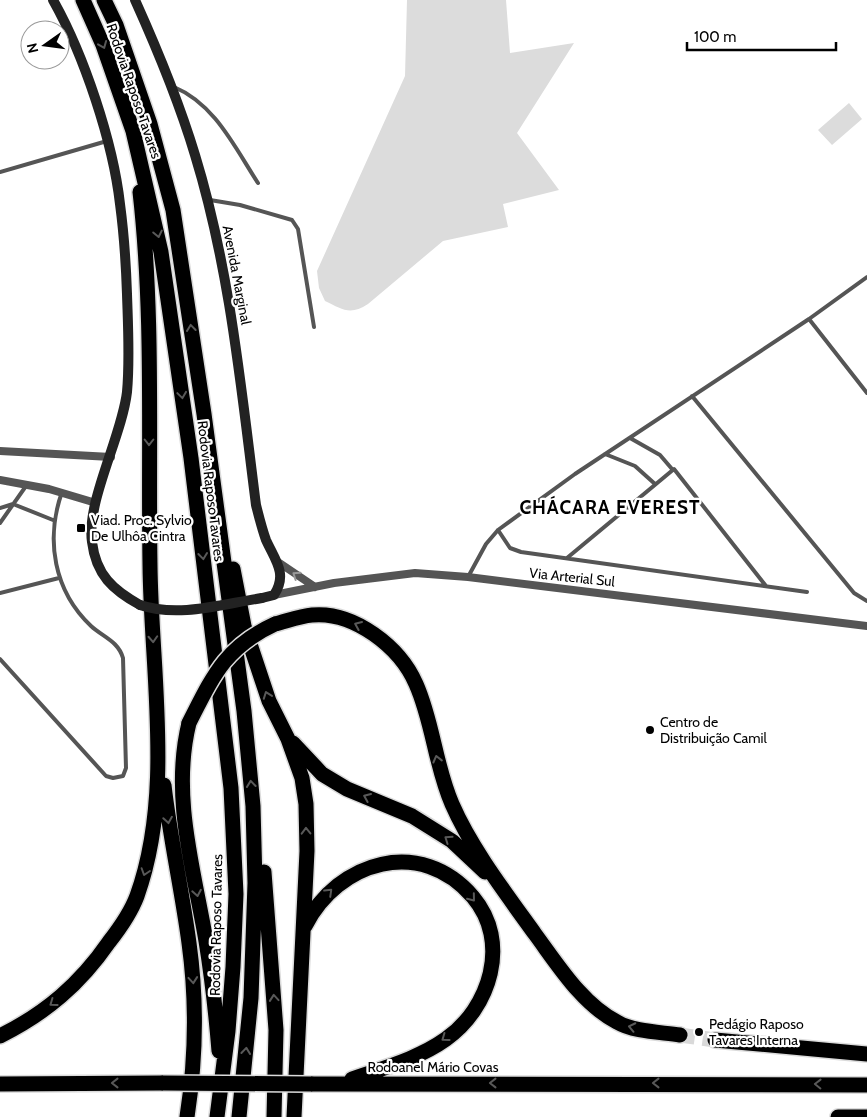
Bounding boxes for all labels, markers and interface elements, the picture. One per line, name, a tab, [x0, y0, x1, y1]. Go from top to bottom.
north arrow	[20, 20, 70, 70]
scale bar	[687, 20, 836, 52]
street label: Rodovia Raposo Tavares	[102, 21, 166, 161]
text: 100 m	[694, 28, 736, 46]
one-way arrow	[97, 40, 107, 48]
text: N	[22, 41, 42, 55]
street label: Avenida Marginal	[219, 224, 256, 327]
one-way arrow	[152, 229, 162, 238]
one-way arrow	[186, 324, 197, 332]
one-way arrow	[176, 391, 187, 399]
street label: Rodovia Raposo Tavares	[193, 419, 229, 563]
one-way arrow	[144, 438, 154, 446]
district label: CHÁCARA EVEREST	[519, 495, 701, 519]
place label: Viad. Proc. Sylvio De Ulhôa Cintra	[91, 511, 192, 545]
marker: Viad. Proc. Sylvio De Ulhôa Cintra	[75, 522, 87, 534]
one-way arrow	[197, 552, 208, 560]
street label: Via Arterial Sul	[528, 564, 616, 591]
one-way arrow	[292, 572, 302, 581]
one-way arrow	[354, 621, 363, 631]
one-way arrow	[148, 636, 158, 643]
one-way arrow	[263, 691, 273, 699]
place label: Centro de Distribuição Camil	[660, 713, 768, 747]
marker: Centro de Distribuição Camil	[644, 724, 656, 736]
one-way arrow	[432, 754, 443, 763]
one-way arrow	[246, 780, 257, 788]
one-way arrow	[363, 793, 372, 804]
one-way arrow	[163, 815, 173, 824]
one-way arrow	[301, 827, 311, 834]
one-way arrow	[444, 836, 454, 845]
street label: Rodovia Raposo Tavares	[206, 854, 226, 996]
one-way arrow	[141, 867, 151, 875]
one-way arrow	[192, 888, 202, 897]
one-way arrow	[323, 889, 332, 898]
one-way arrow	[466, 893, 475, 902]
one-way arrow	[187, 976, 198, 984]
one-way arrow	[269, 994, 280, 1002]
one-way arrow	[49, 997, 59, 1006]
place label: Pedágio Raposo Tavares Interna	[709, 1015, 804, 1049]
one-way arrow	[627, 1022, 636, 1033]
marker: Pedágio Raposo Tavares Interna	[693, 1026, 705, 1038]
one-way arrow	[442, 1033, 451, 1041]
one-way arrow	[240, 1047, 251, 1055]
street label: Rodoanel Mário Covas	[367, 1058, 499, 1076]
one-way arrow	[110, 1078, 118, 1088]
one-way arrow	[489, 1078, 497, 1088]
one-way arrow	[652, 1078, 660, 1088]
one-way arrow	[814, 1079, 822, 1089]

